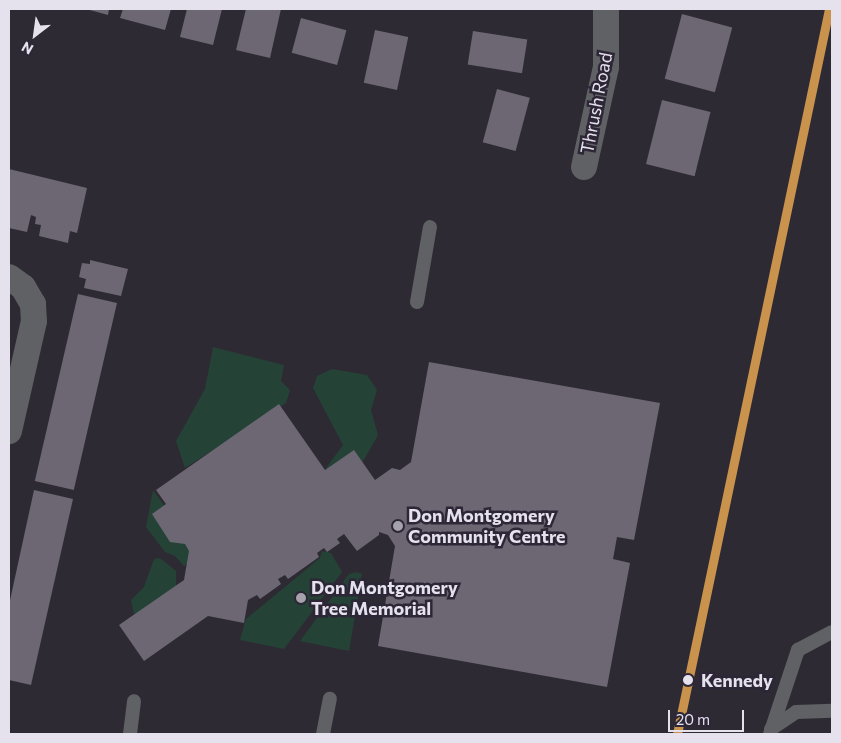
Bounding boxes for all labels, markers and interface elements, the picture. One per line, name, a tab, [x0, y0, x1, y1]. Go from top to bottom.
north arrow	[10, 10, 60, 60]
text: N	[18, 38, 36, 58]
street label: Thrush Road	[576, 50, 616, 156]
place label: Don Montgomery Community Centre	[408, 505, 566, 548]
marker: Don Montgomery Community Centre	[392, 520, 404, 532]
place label: Don Montgomery Tree Memorial	[311, 577, 458, 620]
marker: Don Montgomery Tree Memorial	[295, 592, 307, 604]
place label: Kennedy	[701, 669, 773, 691]
marker: Kennedy	[679, 671, 697, 689]
scale bar	[671, 700, 747, 732]
text: 20 m	[676, 710, 710, 728]

